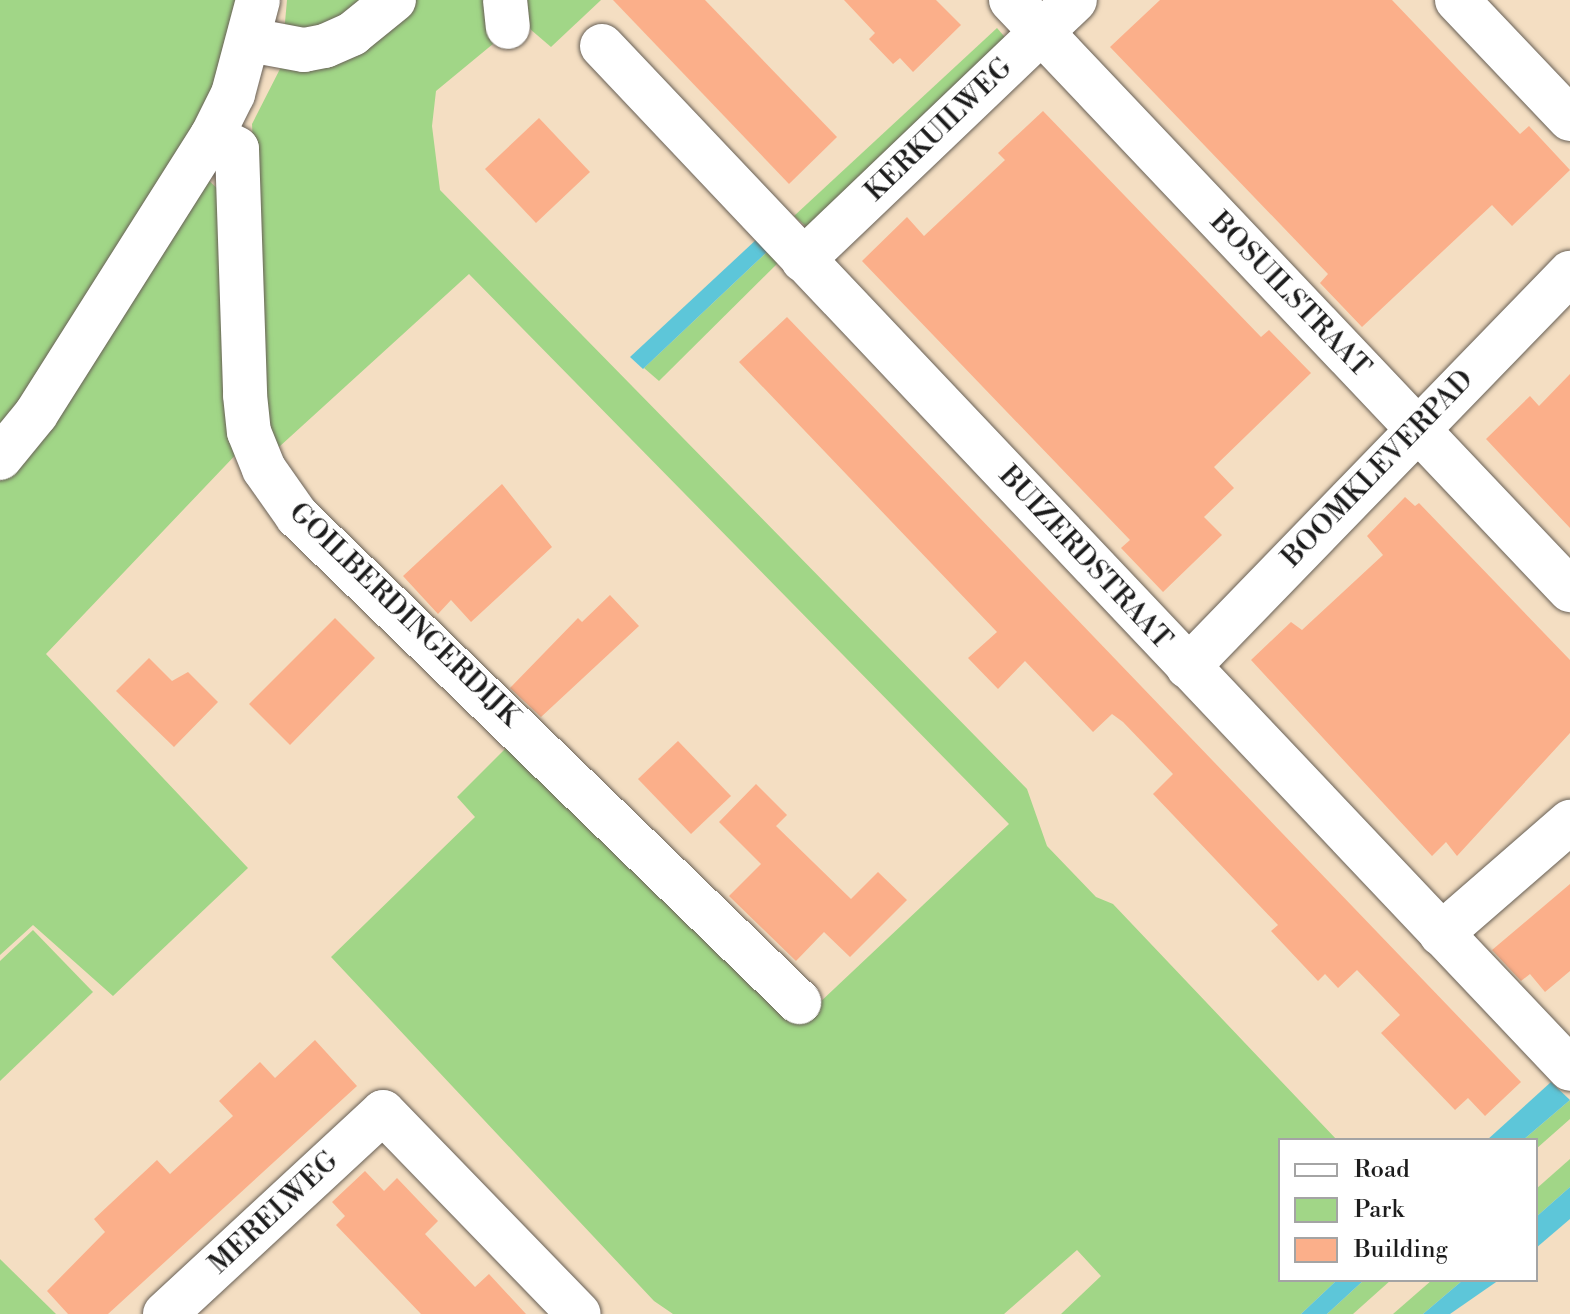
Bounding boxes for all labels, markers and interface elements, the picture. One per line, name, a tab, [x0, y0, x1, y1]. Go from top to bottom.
street label: KERKUILWEG	[858, 51, 1020, 209]
street label: BOSUILSTRAAT	[1203, 205, 1377, 385]
street label: BOOMKLEVERPAD	[1275, 363, 1481, 575]
street label: BUIZERDSTRAAT	[991, 459, 1179, 657]
street label: GOILBERDINGERDIJK	[282, 496, 526, 734]
legend	[1278, 1138, 1538, 1282]
street label: MERELWEG	[202, 1145, 346, 1281]
text: Road	[1354, 1155, 1410, 1185]
text: Park	[1354, 1195, 1404, 1225]
text: Building	[1354, 1235, 1448, 1265]

